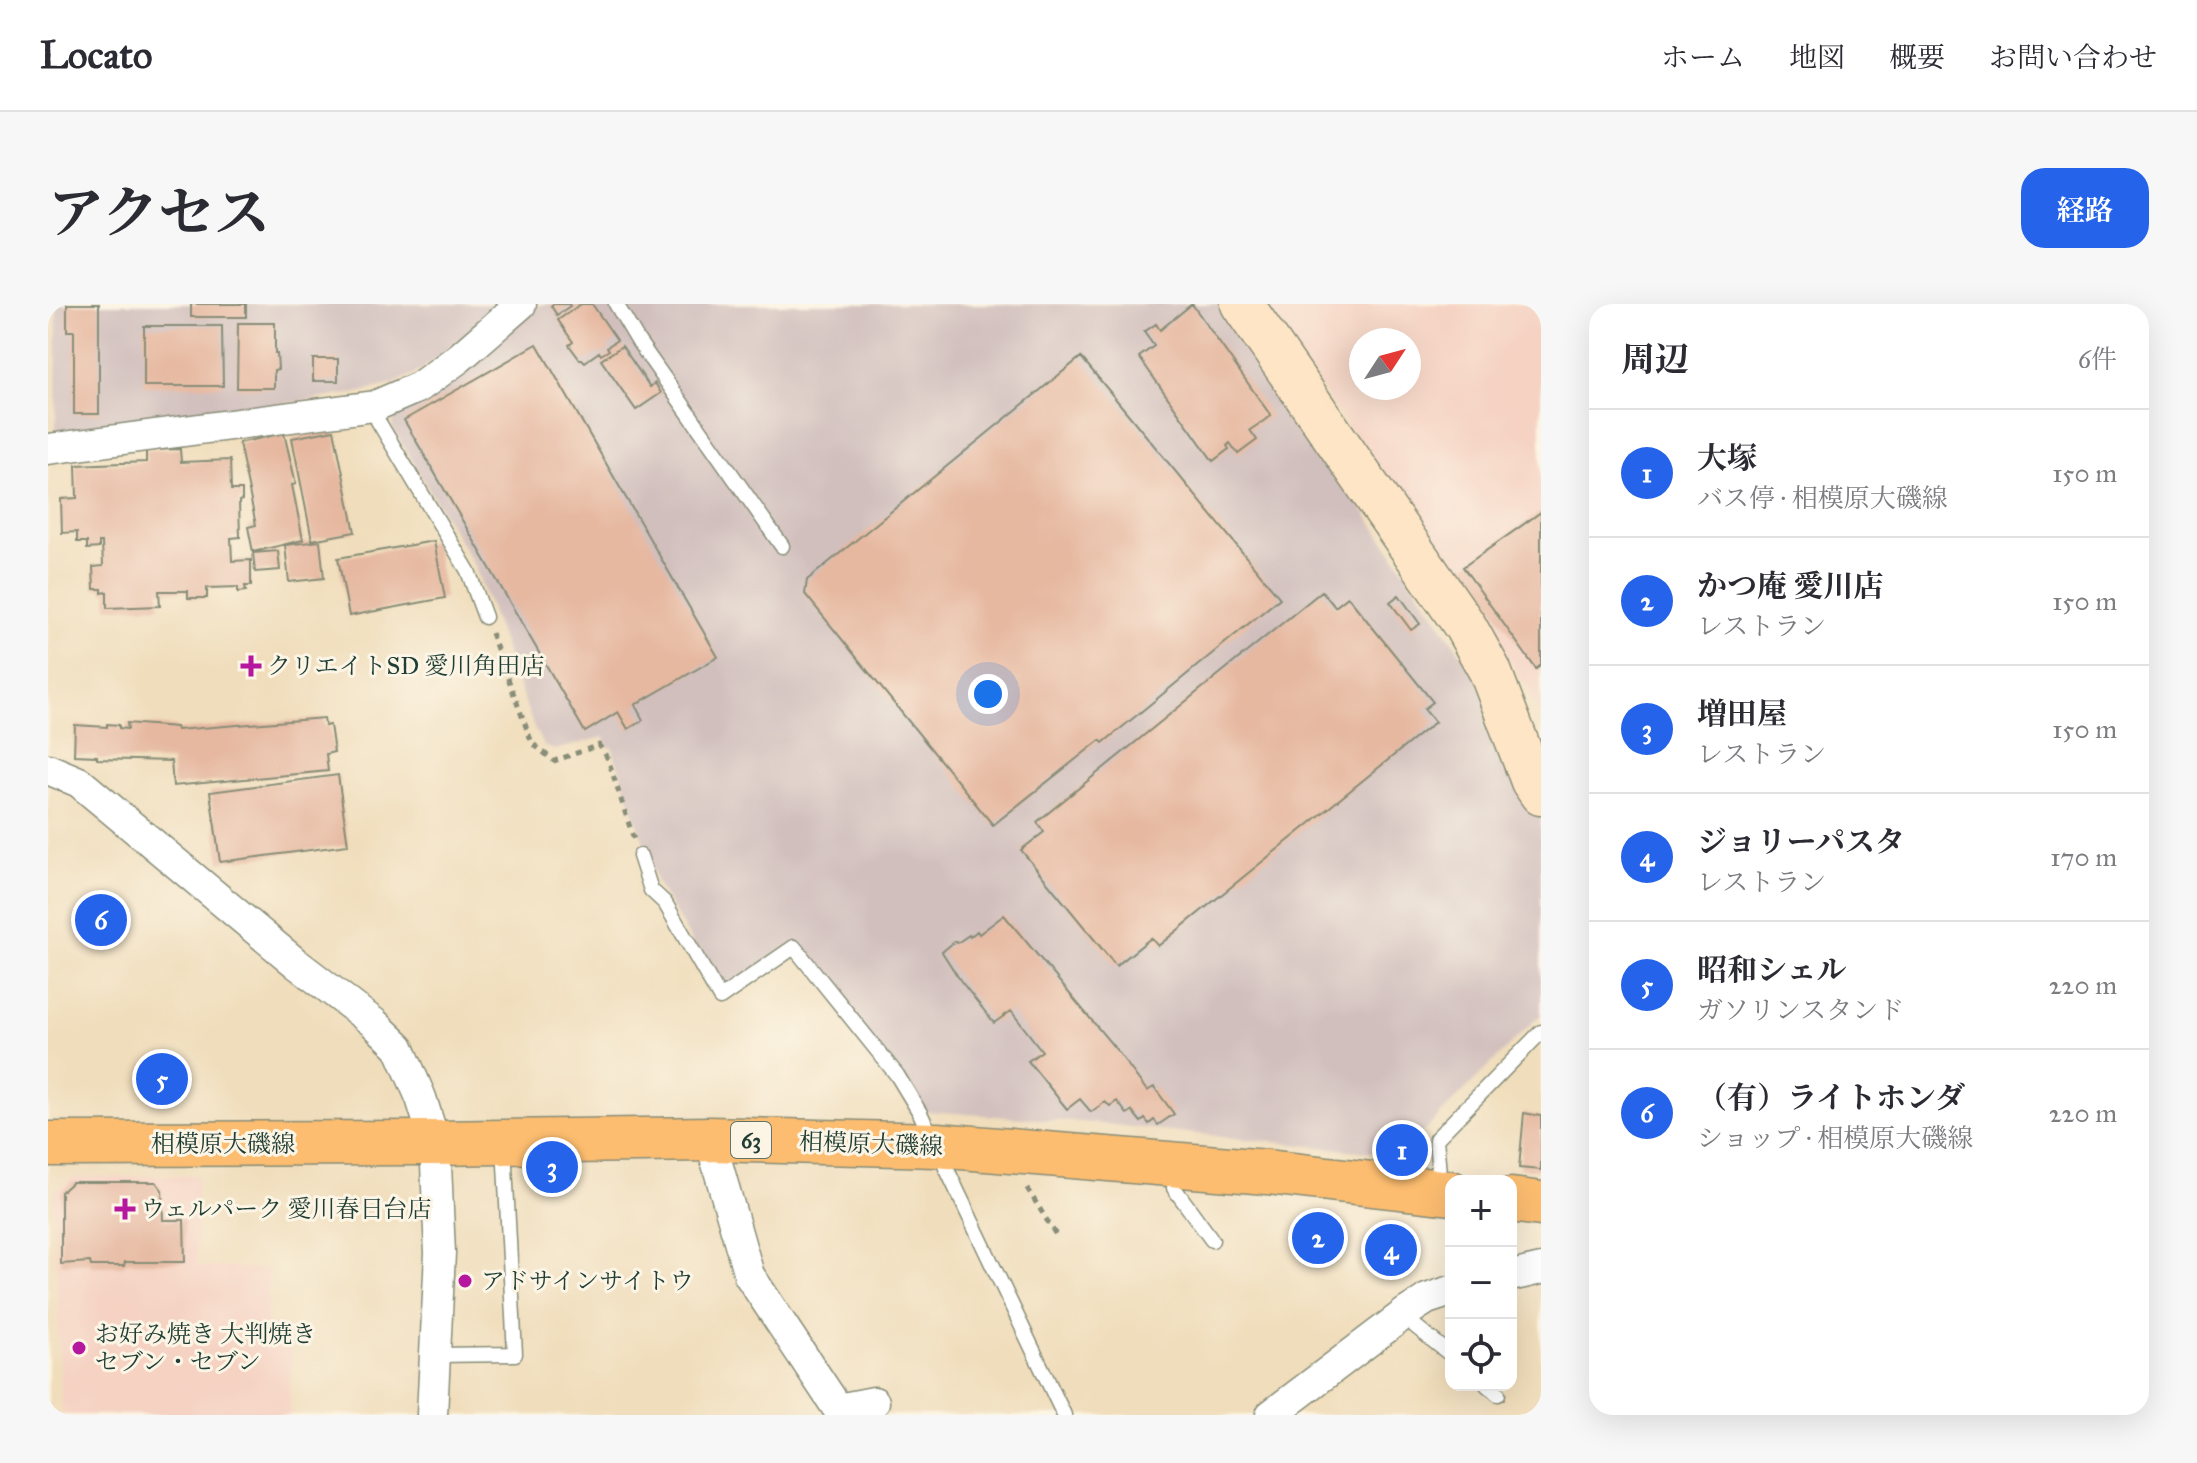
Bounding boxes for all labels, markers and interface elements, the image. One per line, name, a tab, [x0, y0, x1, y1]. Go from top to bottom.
text: Locato	[40, 32, 153, 78]
text: ホーム	[1661, 40, 1745, 75]
text: 地図	[1789, 40, 1845, 75]
text: 概要	[1889, 40, 1945, 75]
text: お問い合わせ	[1989, 40, 2157, 75]
button: 経路	[2021, 168, 2149, 248]
text: アクセス	[48, 179, 270, 247]
north arrow	[1349, 328, 1421, 400]
text: 周辺	[1621, 339, 1689, 380]
text: 6件	[2078, 343, 2117, 375]
text: 大塚	[1697, 440, 1757, 476]
text: 1	[1642, 457, 1652, 489]
text: 150 m	[2052, 457, 2117, 489]
text: バス停 · 相模原大磯線	[1697, 482, 1948, 514]
text: かつ庵 愛川店	[1697, 568, 1883, 604]
text: 2	[1641, 585, 1653, 617]
text: 150 m	[2052, 585, 2117, 617]
text: レストラン	[1697, 610, 1826, 642]
place label: クリエイトSD 愛川角田店	[267, 651, 544, 681]
marker: クリエイトSD 愛川角田店	[242, 657, 260, 675]
your location	[968, 674, 1008, 714]
text: 増田屋	[1697, 696, 1787, 732]
text: 3	[1642, 713, 1652, 745]
text: 150 m	[2052, 713, 2117, 745]
text: レストラン	[1697, 738, 1826, 770]
text: ジョリーパスタ	[1697, 824, 1905, 860]
text: 4	[1640, 841, 1654, 873]
text: 170 m	[2050, 841, 2117, 873]
text: レストラン	[1697, 866, 1826, 898]
pin: 6	[75, 890, 127, 950]
text: 昭和シェル	[1697, 952, 1846, 988]
text: 5	[1641, 969, 1653, 1001]
text: 220 m	[2049, 969, 2117, 1001]
text: ガソリンスタンド	[1697, 994, 1904, 1026]
pin: 5	[136, 1049, 188, 1109]
text: （有）ライトホンダ	[1697, 1080, 1965, 1116]
text: 6	[1640, 1097, 1654, 1129]
text: 220 m	[2049, 1097, 2117, 1129]
pin: 1	[1376, 1120, 1428, 1180]
road number: 63	[731, 1122, 771, 1158]
text: ショップ · 相模原大磯線	[1697, 1122, 1973, 1154]
street label: 相模原大磯線	[799, 1126, 943, 1162]
street label: 相模原大磯線	[151, 1129, 295, 1159]
pin: 3	[526, 1137, 578, 1197]
map controls	[1445, 1175, 1517, 1391]
button: +	[1445, 1175, 1517, 1247]
place label: ウェルパーク 愛川春日台店	[141, 1194, 432, 1224]
marker: ウェルパーク 愛川春日台店	[116, 1200, 134, 1218]
pin: 2	[1292, 1208, 1344, 1268]
pin: 4	[1365, 1220, 1417, 1280]
button: −	[1445, 1247, 1517, 1319]
place label: アドサインサイトウ	[481, 1266, 694, 1296]
marker: アドサインサイトウ	[456, 1272, 474, 1290]
place label: お好み焼き 大判焼き セブン・セブン	[95, 1319, 316, 1377]
button: locate	[1445, 1319, 1517, 1391]
marker: お好み焼き 大判焼き セブン・セブン	[70, 1339, 88, 1357]

